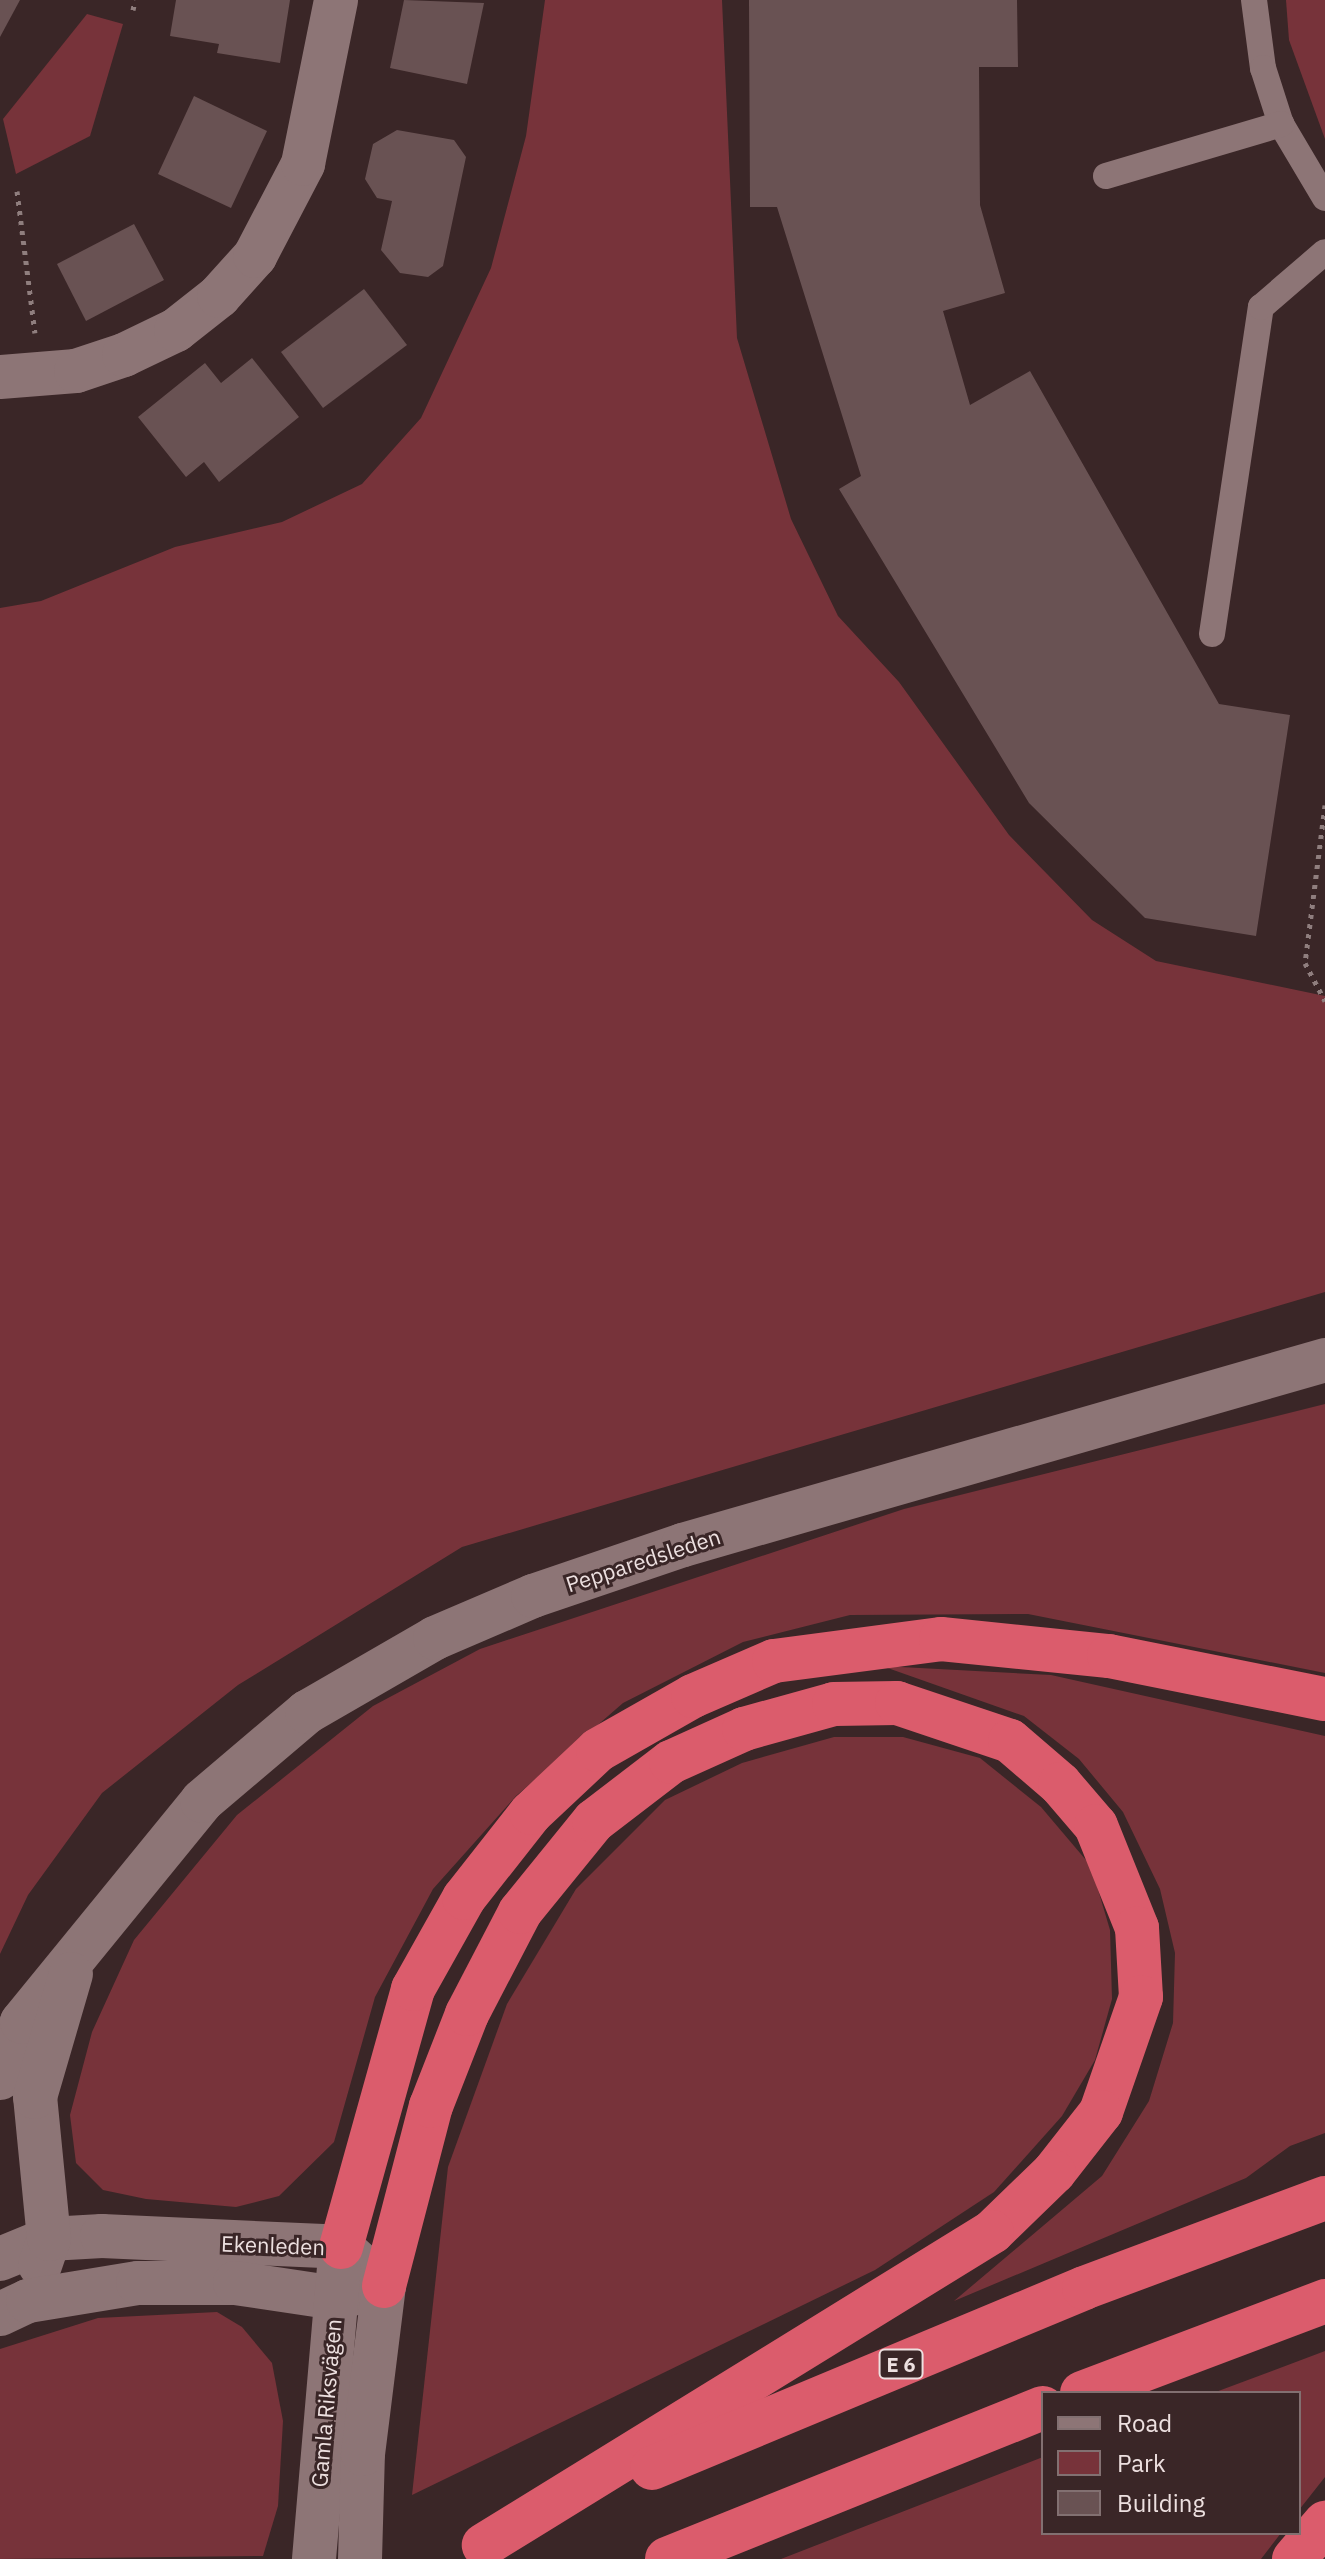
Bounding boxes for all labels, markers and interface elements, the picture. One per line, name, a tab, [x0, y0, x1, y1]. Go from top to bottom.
street label: Pepparedsleden	[562, 1523, 724, 1597]
street label: Ekenleden	[221, 2230, 325, 2260]
street label: Gamla Riksvägen	[305, 2318, 347, 2488]
road number: E 6	[877, 2348, 925, 2380]
legend	[1041, 2391, 1301, 2535]
text: Road	[1117, 2407, 1172, 2439]
text: Park	[1117, 2447, 1166, 2479]
text: Building	[1117, 2487, 1205, 2519]

